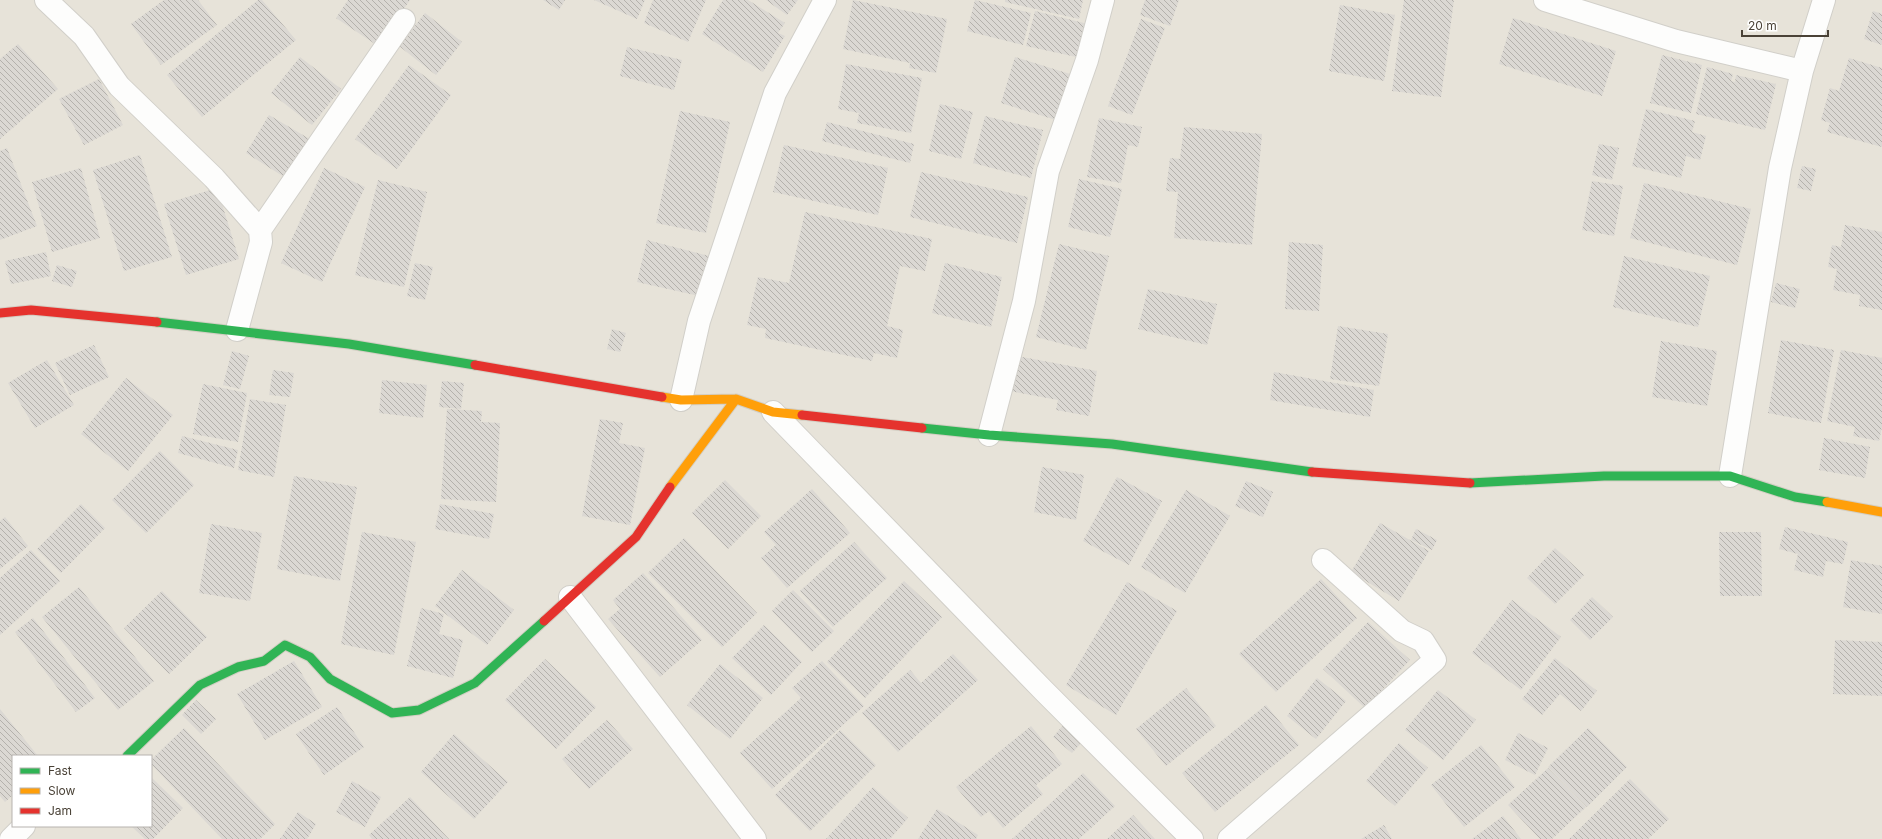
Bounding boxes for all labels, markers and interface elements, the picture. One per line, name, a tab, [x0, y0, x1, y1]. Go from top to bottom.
scale bar	[1742, 12, 1828, 38]
text: 20 m	[1748, 18, 1777, 33]
legend	[12, 755, 152, 827]
text: Fast	[48, 763, 72, 778]
text: Slow	[48, 783, 76, 798]
text: Jam	[48, 803, 72, 818]

